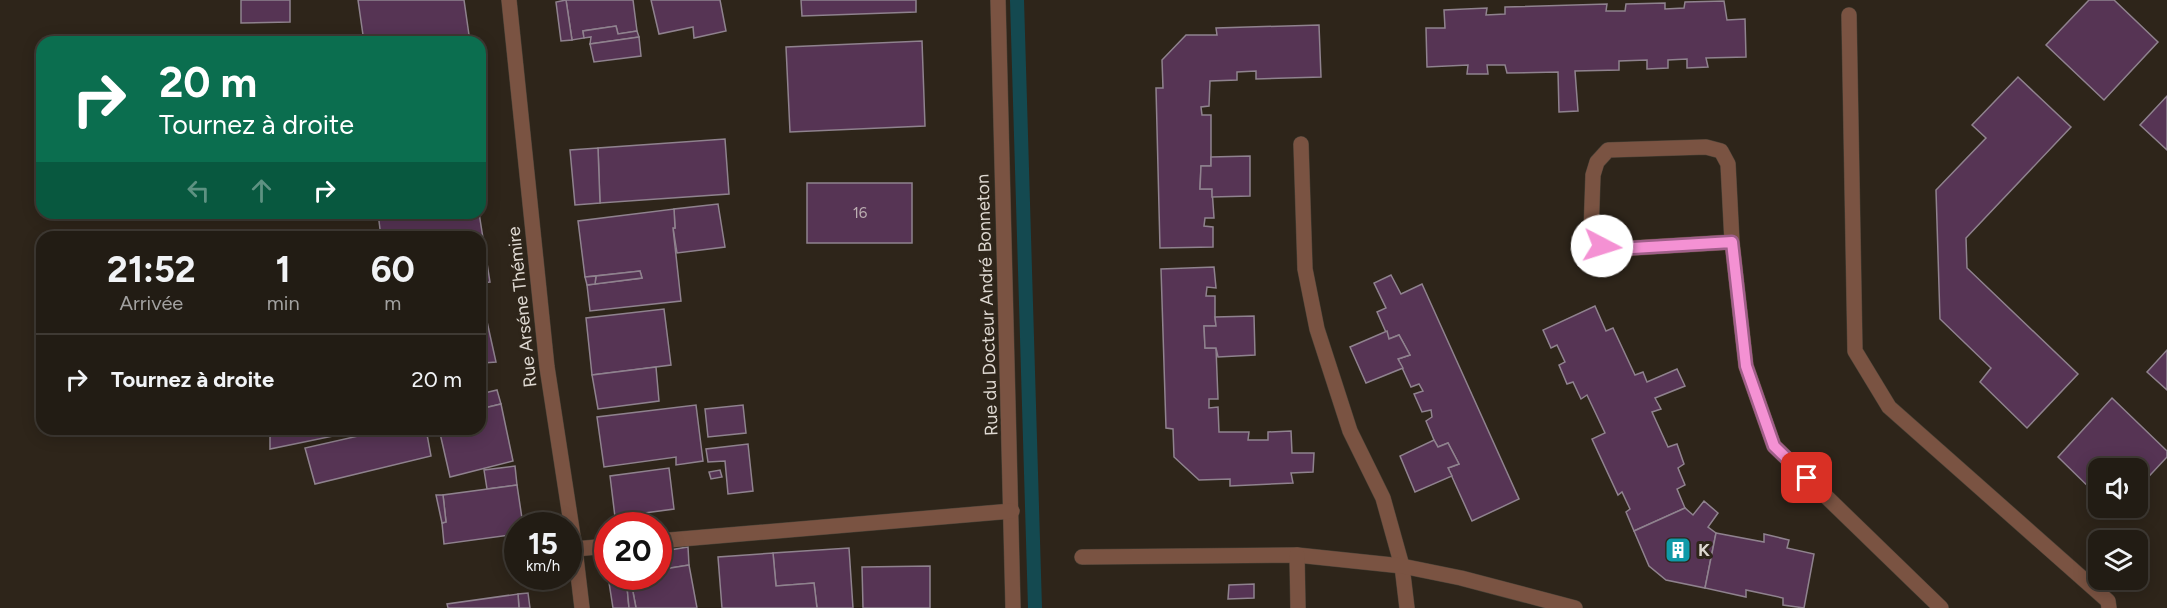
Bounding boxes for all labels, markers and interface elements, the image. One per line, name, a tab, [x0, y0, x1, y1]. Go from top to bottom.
text: 20 m	[159, 57, 257, 108]
icon: right	[60, 60, 138, 138]
text: Tournez à droite	[159, 108, 354, 141]
icon: left	[182, 174, 215, 207]
icon: ahead	[245, 174, 278, 207]
icon: right	[308, 174, 341, 207]
street label: Rue du Docteur André Bonneton	[971, 174, 1003, 436]
house number: 16	[853, 204, 868, 222]
position arrow	[1570, 214, 1634, 278]
street label: Rue Arséne Thémire	[503, 225, 541, 389]
text: 21:52	[107, 248, 196, 291]
text: 1	[276, 248, 291, 291]
text: 60	[371, 248, 415, 291]
text: Arrivée	[120, 291, 183, 315]
text: min	[267, 291, 300, 315]
text: m	[384, 291, 401, 315]
icon: right	[60, 363, 93, 396]
text: Tournez à droite	[111, 366, 274, 393]
text: 20 m	[411, 366, 462, 393]
pin	[1781, 452, 1832, 503]
map controls	[2088, 458, 2148, 590]
button: sound	[2088, 458, 2148, 518]
icon: arrive	[1790, 461, 1823, 494]
speed limit sign: 20	[594, 512, 672, 590]
text: 15	[528, 525, 558, 562]
button: layers	[2088, 530, 2148, 590]
building icon: K	[1663, 535, 1693, 565]
place label: K	[1698, 539, 1710, 561]
text: km/h	[526, 557, 560, 575]

